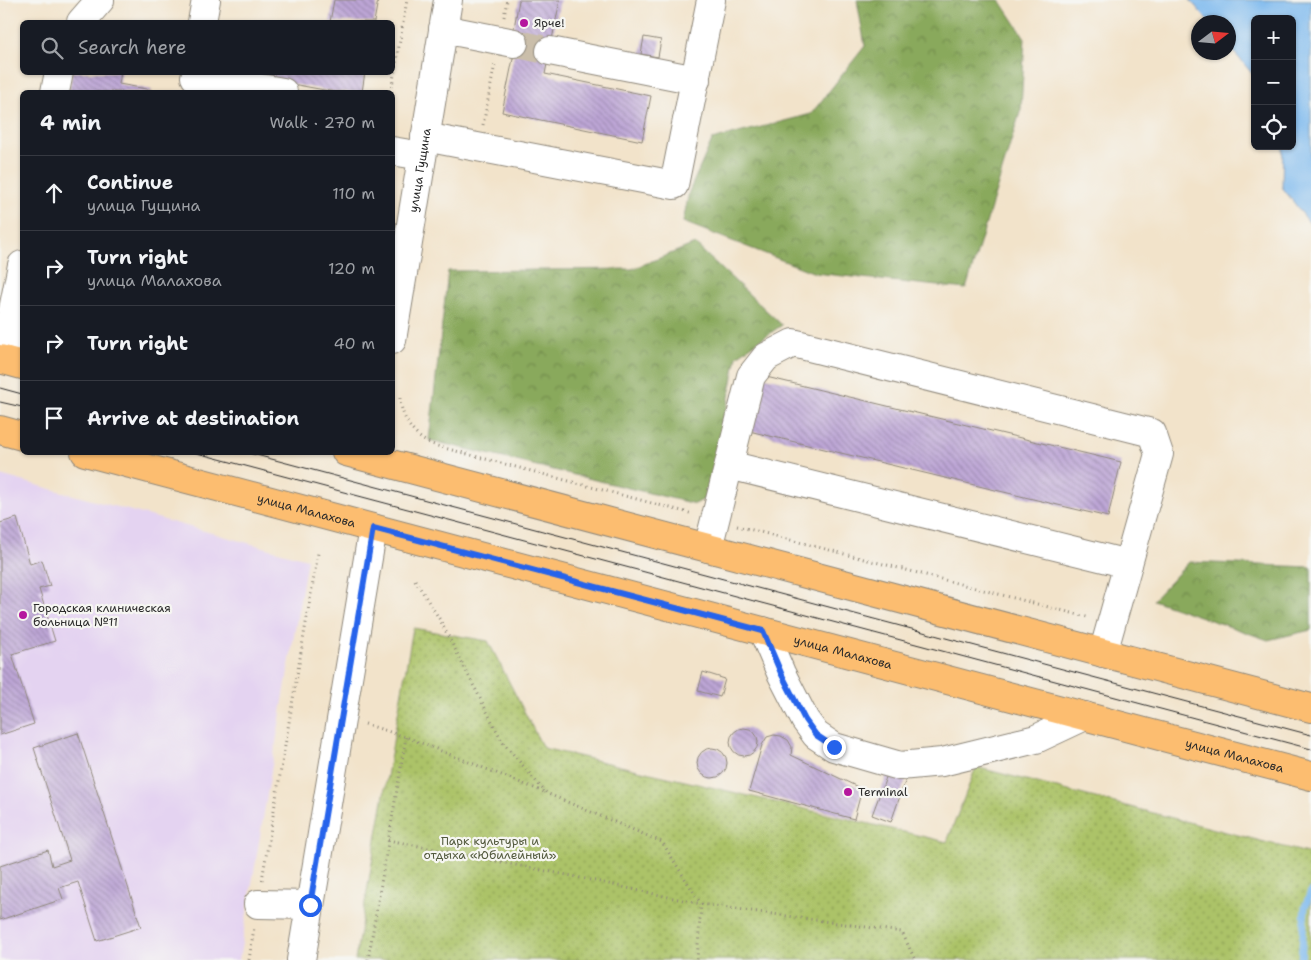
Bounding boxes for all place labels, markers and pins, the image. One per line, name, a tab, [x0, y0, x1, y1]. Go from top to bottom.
place label: Ярче!	[534, 15, 564, 31]
marker: Ярче!	[518, 17, 530, 29]
place label: Городская клиническая больница №11	[33, 600, 171, 630]
marker: Городская клиническая больница №11	[17, 609, 29, 621]
place label: Terminal	[858, 784, 908, 800]
marker: Terminal	[842, 786, 854, 798]

